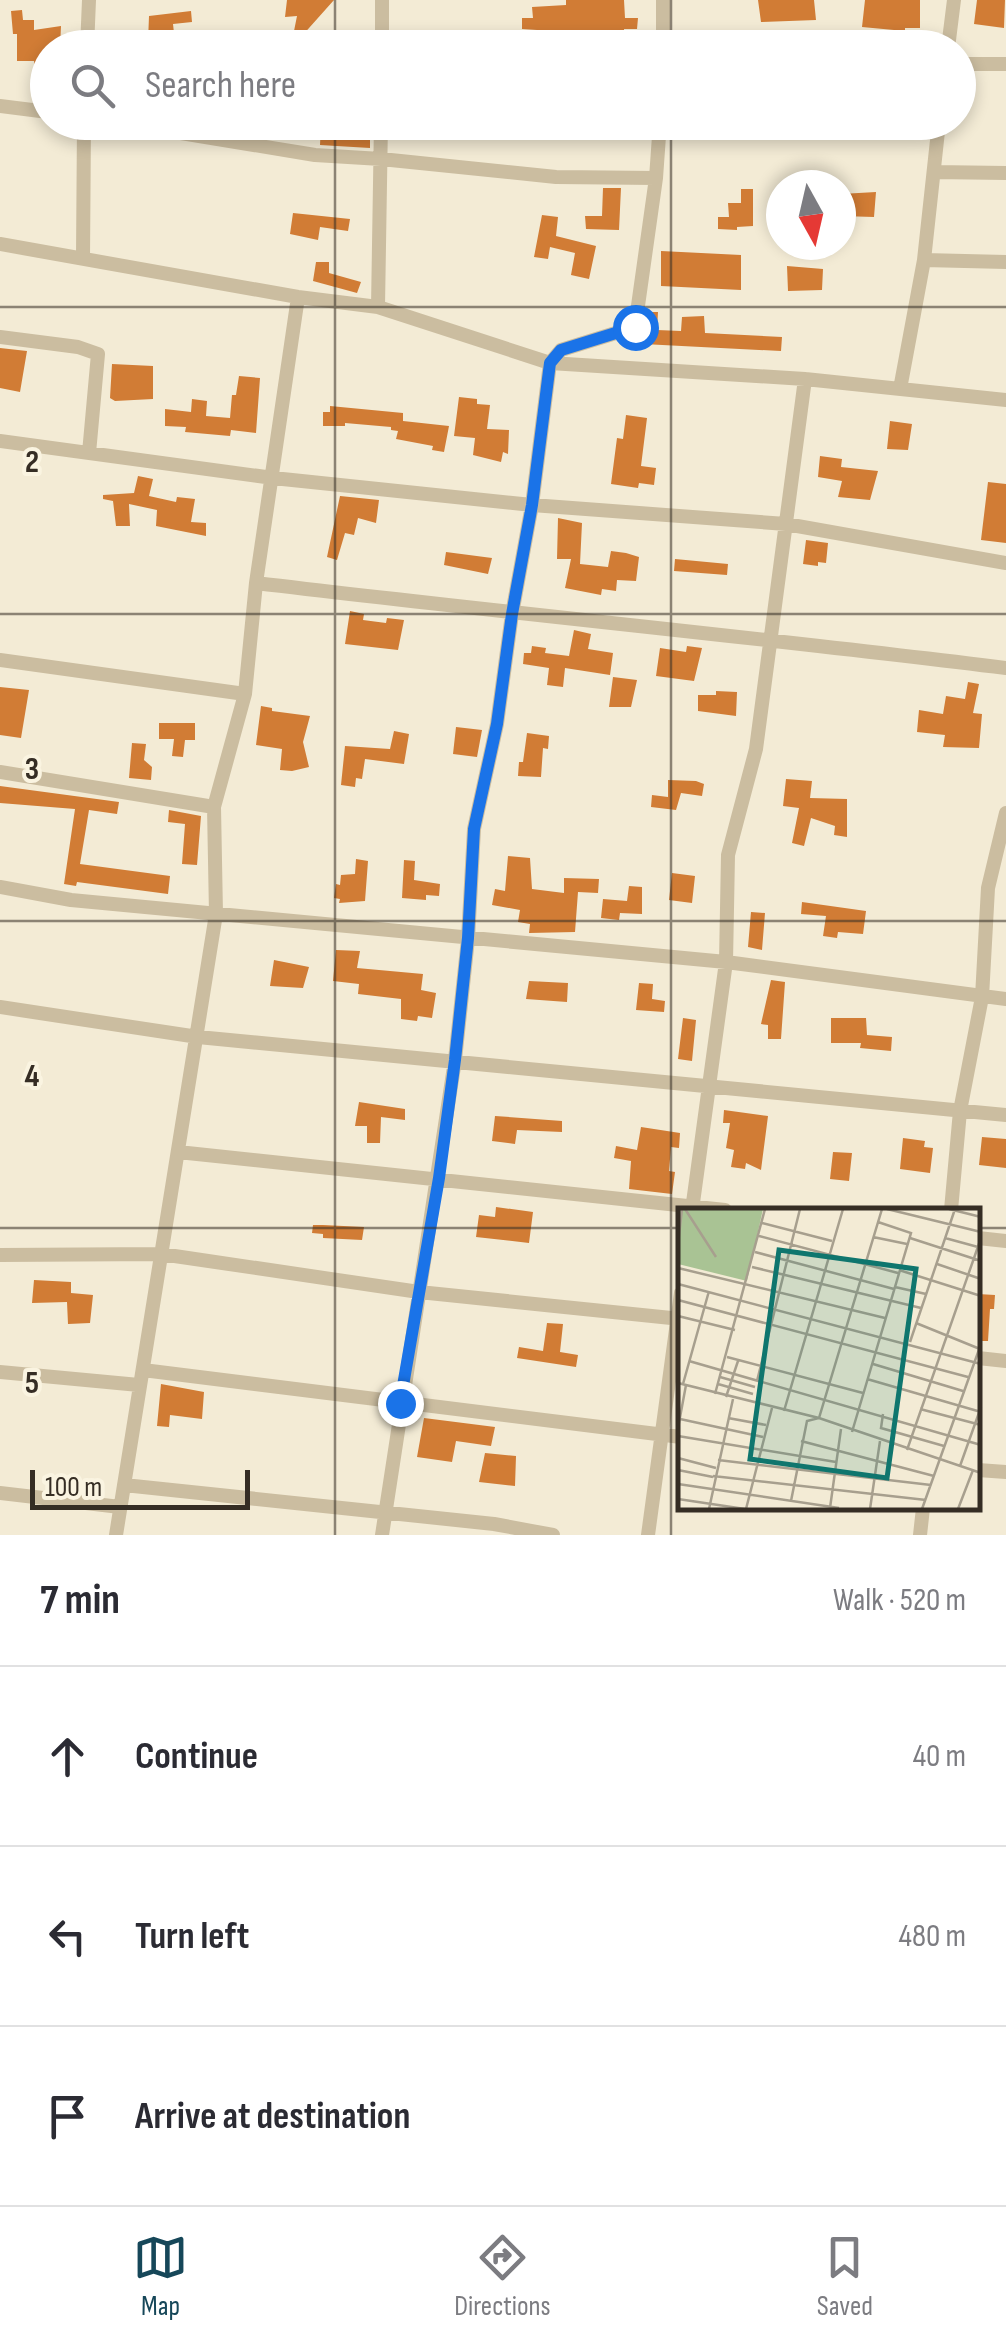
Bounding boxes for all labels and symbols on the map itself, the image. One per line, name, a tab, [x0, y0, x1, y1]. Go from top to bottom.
north arrow	[766, 170, 856, 260]
route start	[613, 305, 659, 351]
text: 2	[25, 443, 39, 482]
text: 3	[25, 750, 39, 789]
text: 4	[25, 1057, 40, 1096]
inset map	[678, 1208, 981, 1510]
text: 5	[25, 1364, 39, 1403]
route end	[378, 1381, 424, 1427]
scale bar	[30, 1465, 250, 1510]

